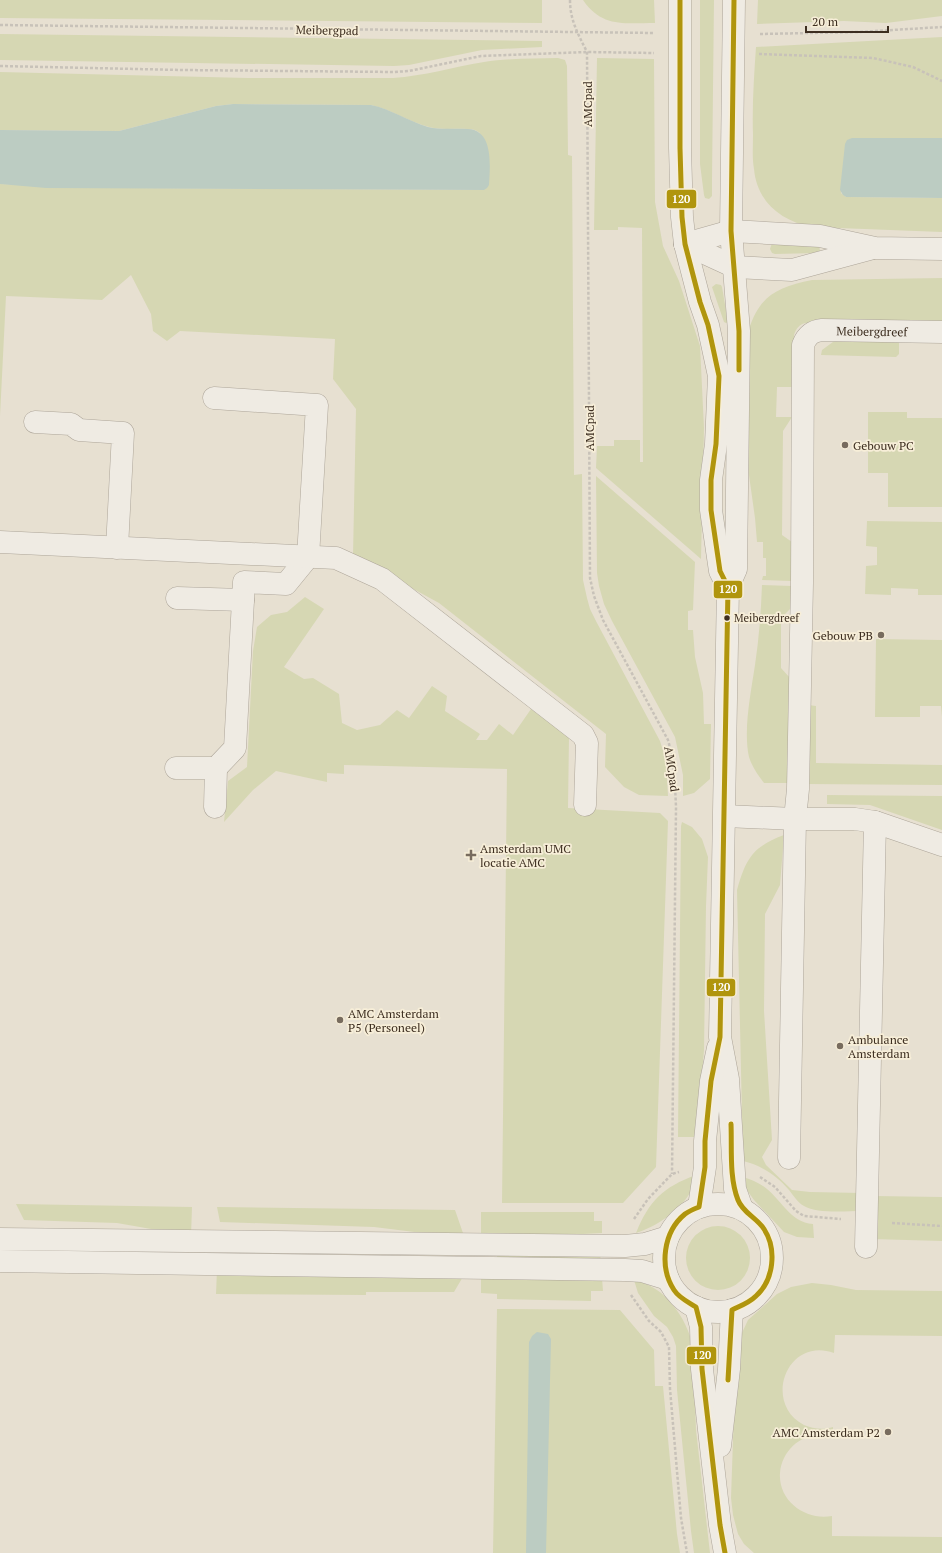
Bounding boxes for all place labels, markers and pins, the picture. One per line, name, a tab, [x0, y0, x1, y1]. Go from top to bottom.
place label: Gebouw PC	[853, 438, 914, 453]
marker: Gebouw PC	[840, 440, 850, 450]
place label: Meibergdreef	[734, 611, 800, 625]
marker: Meibergdreef	[722, 613, 732, 623]
place label: Gebouw PB	[812, 628, 873, 643]
marker: Gebouw PB	[876, 630, 886, 640]
place label: Amsterdam UMC locatie AMC	[480, 841, 571, 870]
marker: Amsterdam UMC locatie AMC	[465, 849, 477, 861]
place label: AMC Amsterdam P5 (Personeel)	[348, 1006, 440, 1035]
marker: AMC Amsterdam P5 (Personeel)	[335, 1015, 345, 1025]
place label: Ambulance Amsterdam	[848, 1032, 911, 1061]
marker: Ambulance Amsterdam	[835, 1041, 845, 1051]
place label: AMC Amsterdam P2	[773, 1425, 880, 1440]
marker: AMC Amsterdam P2	[883, 1427, 893, 1437]

